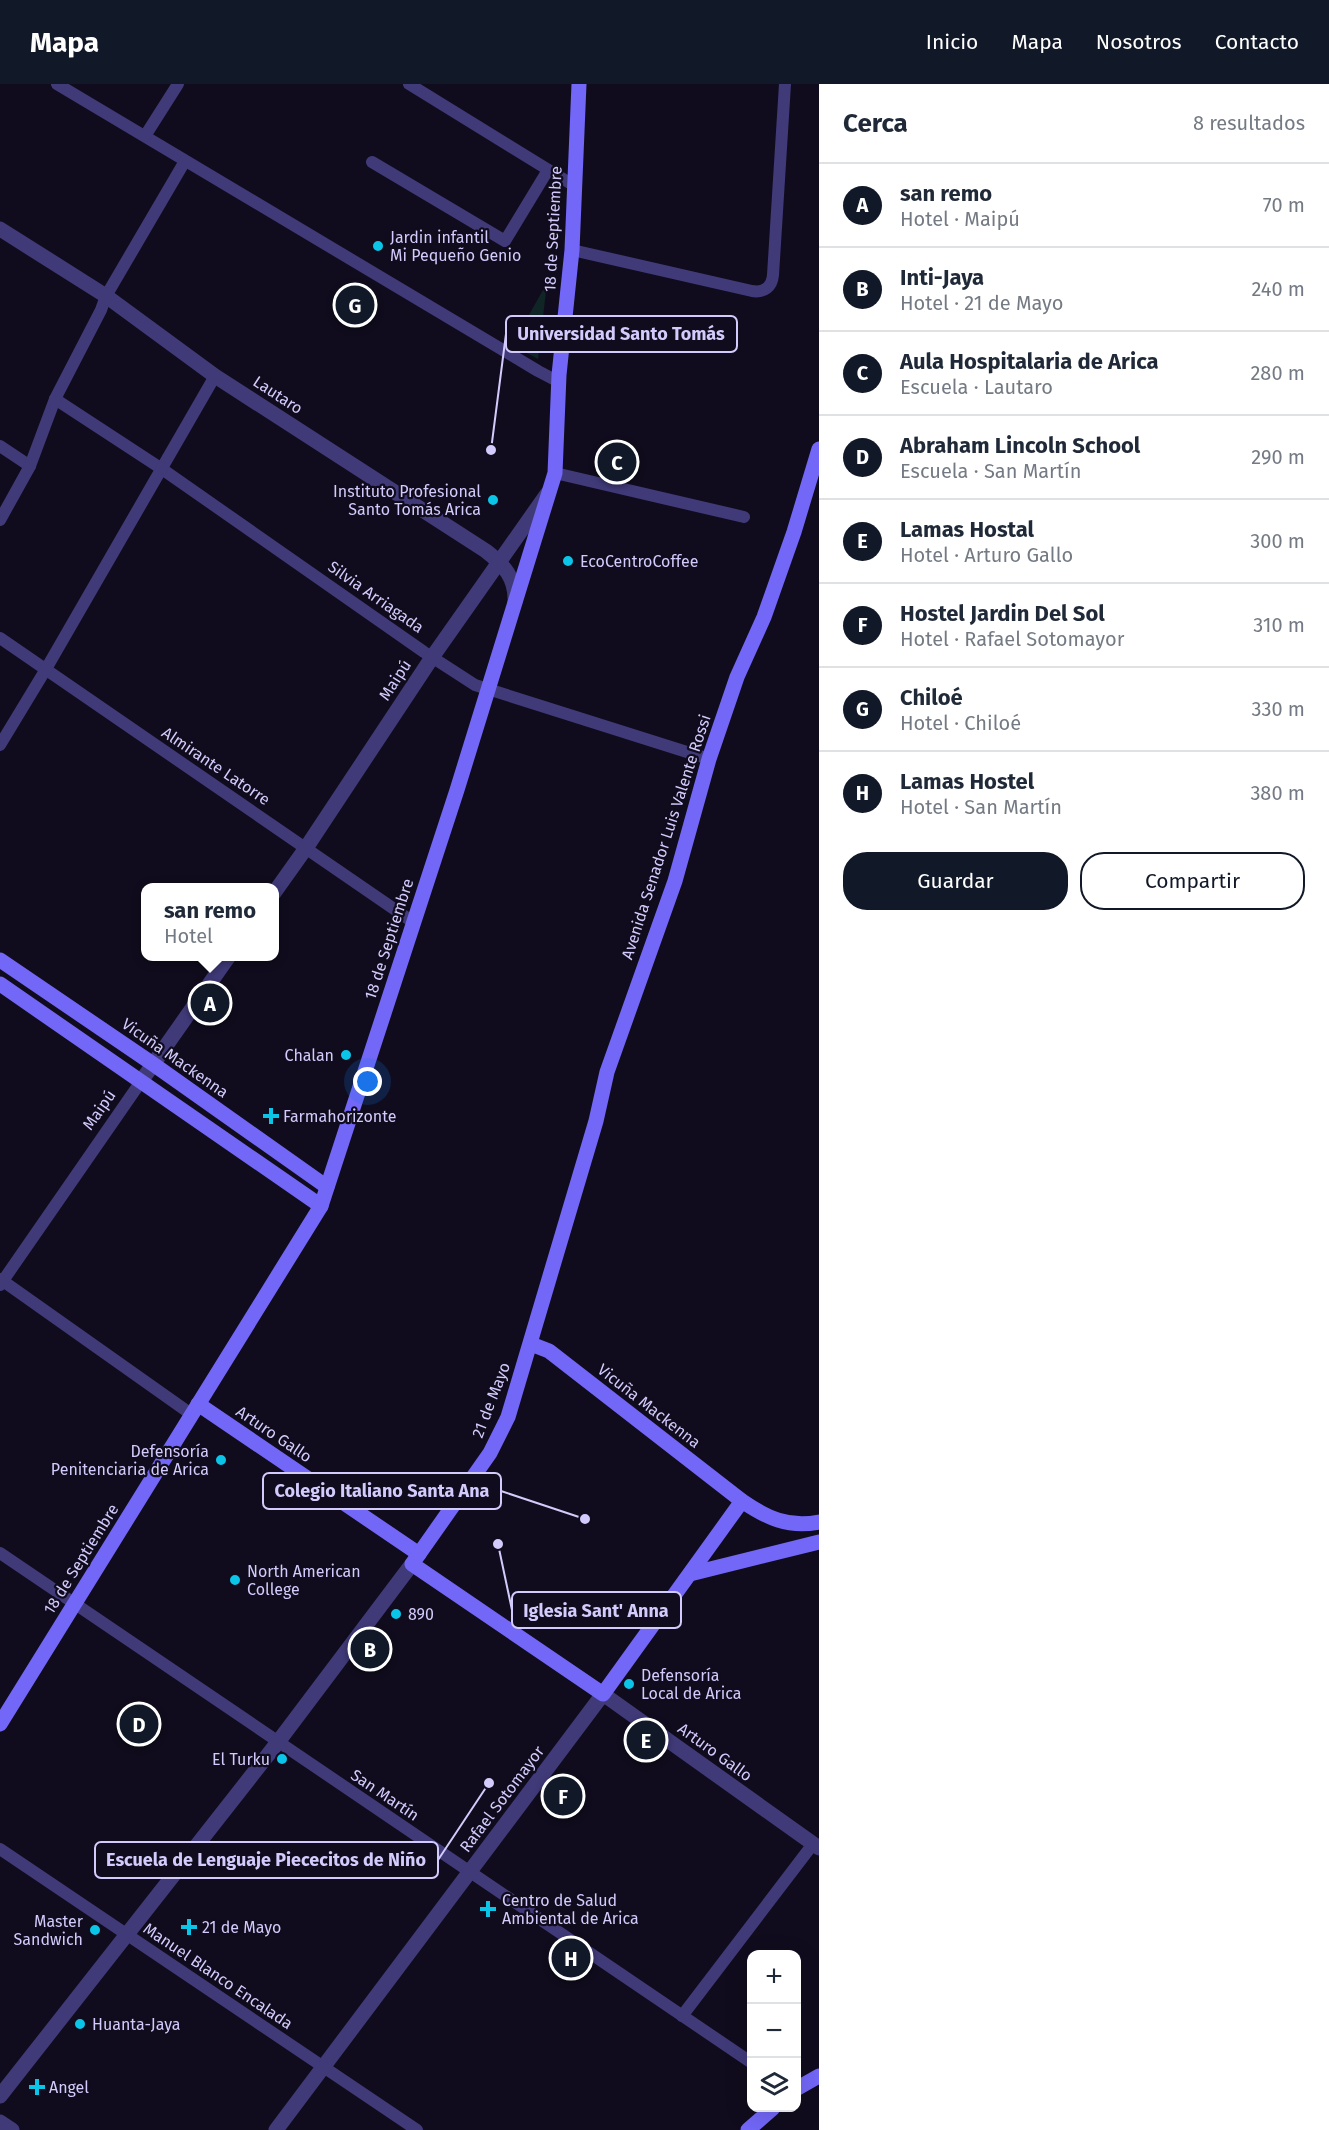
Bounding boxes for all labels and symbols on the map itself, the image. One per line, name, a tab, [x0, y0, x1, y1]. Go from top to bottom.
street label: 18 de Septiembre	[540, 166, 566, 292]
place label: Jardin infantil Mi Pequeño Genio	[390, 228, 521, 265]
marker: Jardin infantil Mi Pequeño Genio	[371, 239, 385, 253]
pin: G	[336, 282, 374, 328]
callout: Universidad Santo Tomás	[506, 316, 737, 352]
text: Universidad Santo Tomás	[517, 323, 725, 345]
street label: Lautaro	[250, 372, 306, 418]
pin: C	[598, 440, 636, 484]
place label: Instituto Profesional Santo Tomás Arica	[333, 482, 481, 519]
marker: Instituto Profesional Santo Tomás Arica	[486, 493, 500, 507]
place label: EcoCentroCoffee	[580, 552, 698, 571]
marker: EcoCentroCoffee	[561, 554, 575, 568]
street label: Silvia Arriagada	[324, 557, 428, 637]
street label: Maipú	[375, 656, 415, 704]
street label: Avenida Senador Luis Valente Rossi	[617, 712, 715, 962]
street label: Almirante Latorre	[158, 723, 274, 809]
street label: 18 de Septiembre	[360, 876, 418, 1002]
pin: A	[190, 980, 230, 1026]
street label: Vicuña Mackenna	[118, 1014, 232, 1102]
place label: Chalan	[285, 1046, 334, 1065]
marker: Chalan	[339, 1048, 353, 1062]
your location	[353, 1067, 382, 1096]
street label: Maipú	[78, 1086, 120, 1134]
place label: Farmahorizonte	[283, 1107, 396, 1126]
marker: Farmahorizonte	[264, 1109, 278, 1123]
street label: 21 de Mayo	[468, 1360, 514, 1440]
street label: Vicuña Mackenna	[594, 1360, 704, 1452]
street label: Arturo Gallo	[233, 1402, 315, 1466]
place label: Defensoría Penitenciaria de Arica	[51, 1442, 209, 1479]
marker: Defensoría Penitenciaria de Arica	[214, 1453, 228, 1467]
callout: Colegio Italiano Santa Ana	[263, 1473, 501, 1509]
text: Colegio Italiano Santa Ana	[275, 1480, 490, 1502]
street label: 18 de Septiembre	[40, 1500, 122, 1618]
place label: North American College	[247, 1562, 361, 1599]
marker: North American College	[228, 1573, 242, 1587]
callout: Iglesia Sant' Anna	[512, 1592, 681, 1628]
text: Iglesia Sant' Anna	[523, 1600, 669, 1622]
place label: 890	[408, 1605, 434, 1624]
marker: 890	[389, 1607, 403, 1621]
pin: B	[350, 1626, 389, 1672]
place label: Defensoría Local de Arica	[641, 1666, 741, 1703]
marker: Defensoría Local de Arica	[622, 1677, 636, 1691]
pin: D	[120, 1702, 158, 1746]
pin: E	[626, 1718, 666, 1762]
street label: Arturo Gallo	[674, 1719, 756, 1785]
street label: Rafael Sotomayor	[456, 1742, 549, 1856]
place label: El Turku	[212, 1750, 270, 1769]
marker: El Turku	[275, 1752, 289, 1766]
street label: San Martín	[347, 1765, 423, 1825]
pin: F	[544, 1774, 582, 1818]
callout: Escuela de Lenguaje Piececitos de Niño	[95, 1842, 438, 1878]
text: Escuela de Lenguaje Piececitos de Niño	[106, 1849, 426, 1871]
place label: Centro de Salud Ambiental de Arica	[502, 1891, 639, 1928]
marker: Centro de Salud Ambiental de Arica	[479, 1900, 497, 1918]
place label: Master Sandwich	[14, 1912, 84, 1949]
marker: 21 de Mayo	[180, 1918, 198, 1936]
place label: 21 de Mayo	[202, 1918, 281, 1937]
street label: Manuel Blanco Encalada	[140, 1919, 296, 2033]
marker: Master Sandwich	[88, 1923, 102, 1937]
pin: H	[552, 1936, 590, 1980]
place label: Huanta-Jaya	[92, 2015, 180, 2034]
marker: Huanta-Jaya	[73, 2017, 87, 2031]
place label: Angel	[49, 2078, 89, 2097]
marker: Angel	[30, 2080, 44, 2094]

